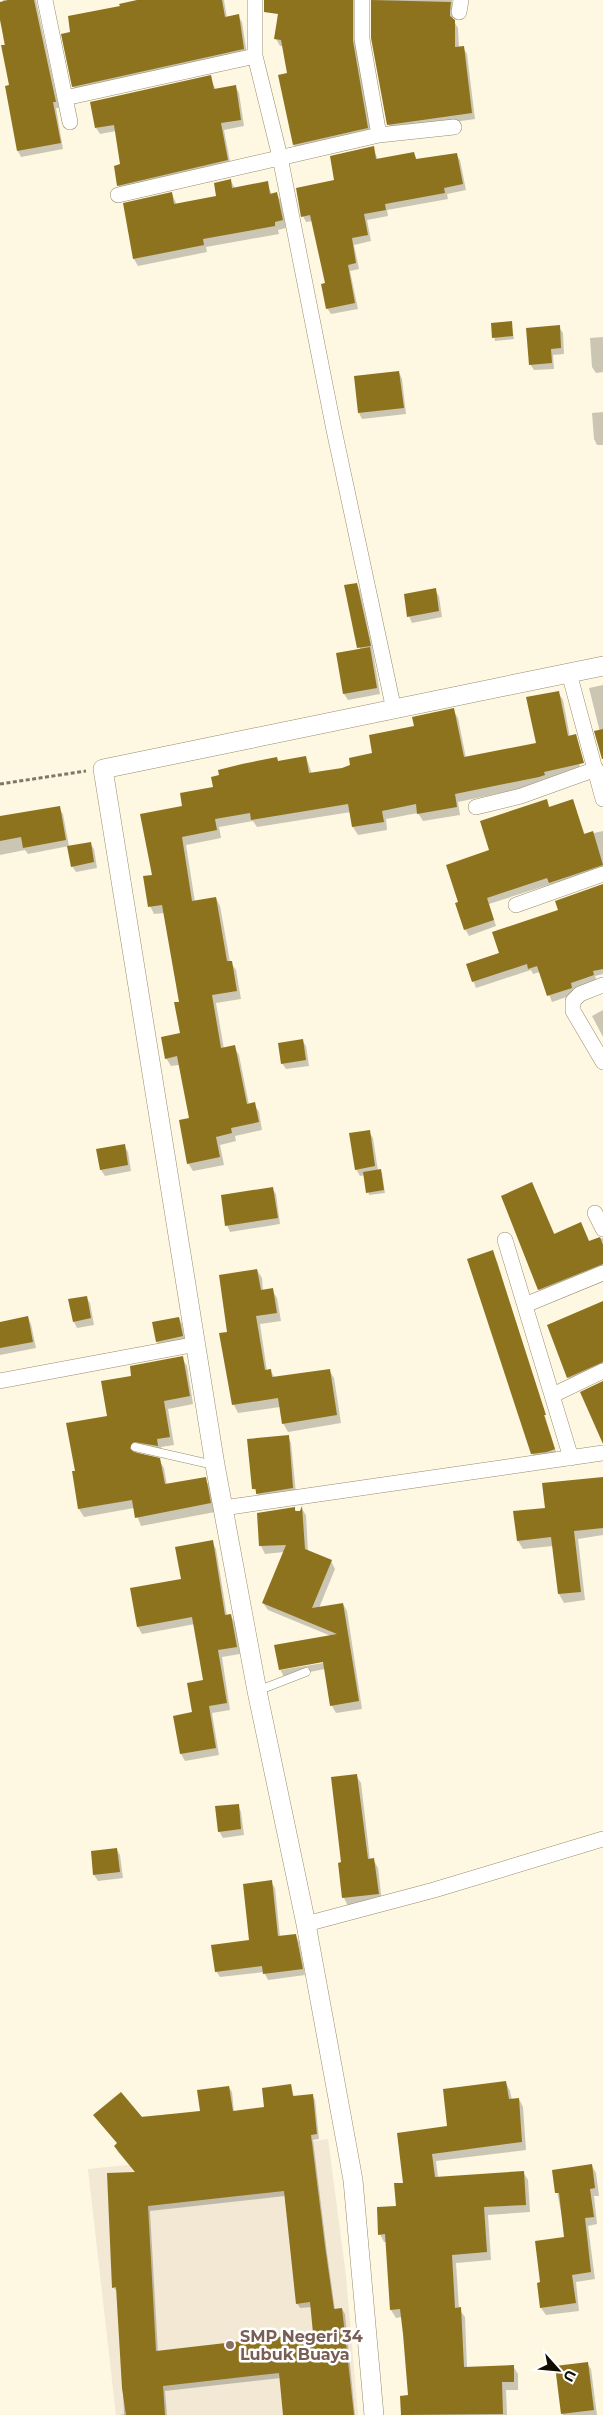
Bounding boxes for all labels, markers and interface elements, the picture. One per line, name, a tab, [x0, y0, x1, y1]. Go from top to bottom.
place label: SMP Negeri 34 Lubuk Buaya	[240, 2327, 363, 2364]
marker: SMP Negeri 34 Lubuk Buaya	[224, 2339, 236, 2351]
north arrow	[533, 2345, 583, 2395]
text: U	[559, 2367, 580, 2385]

